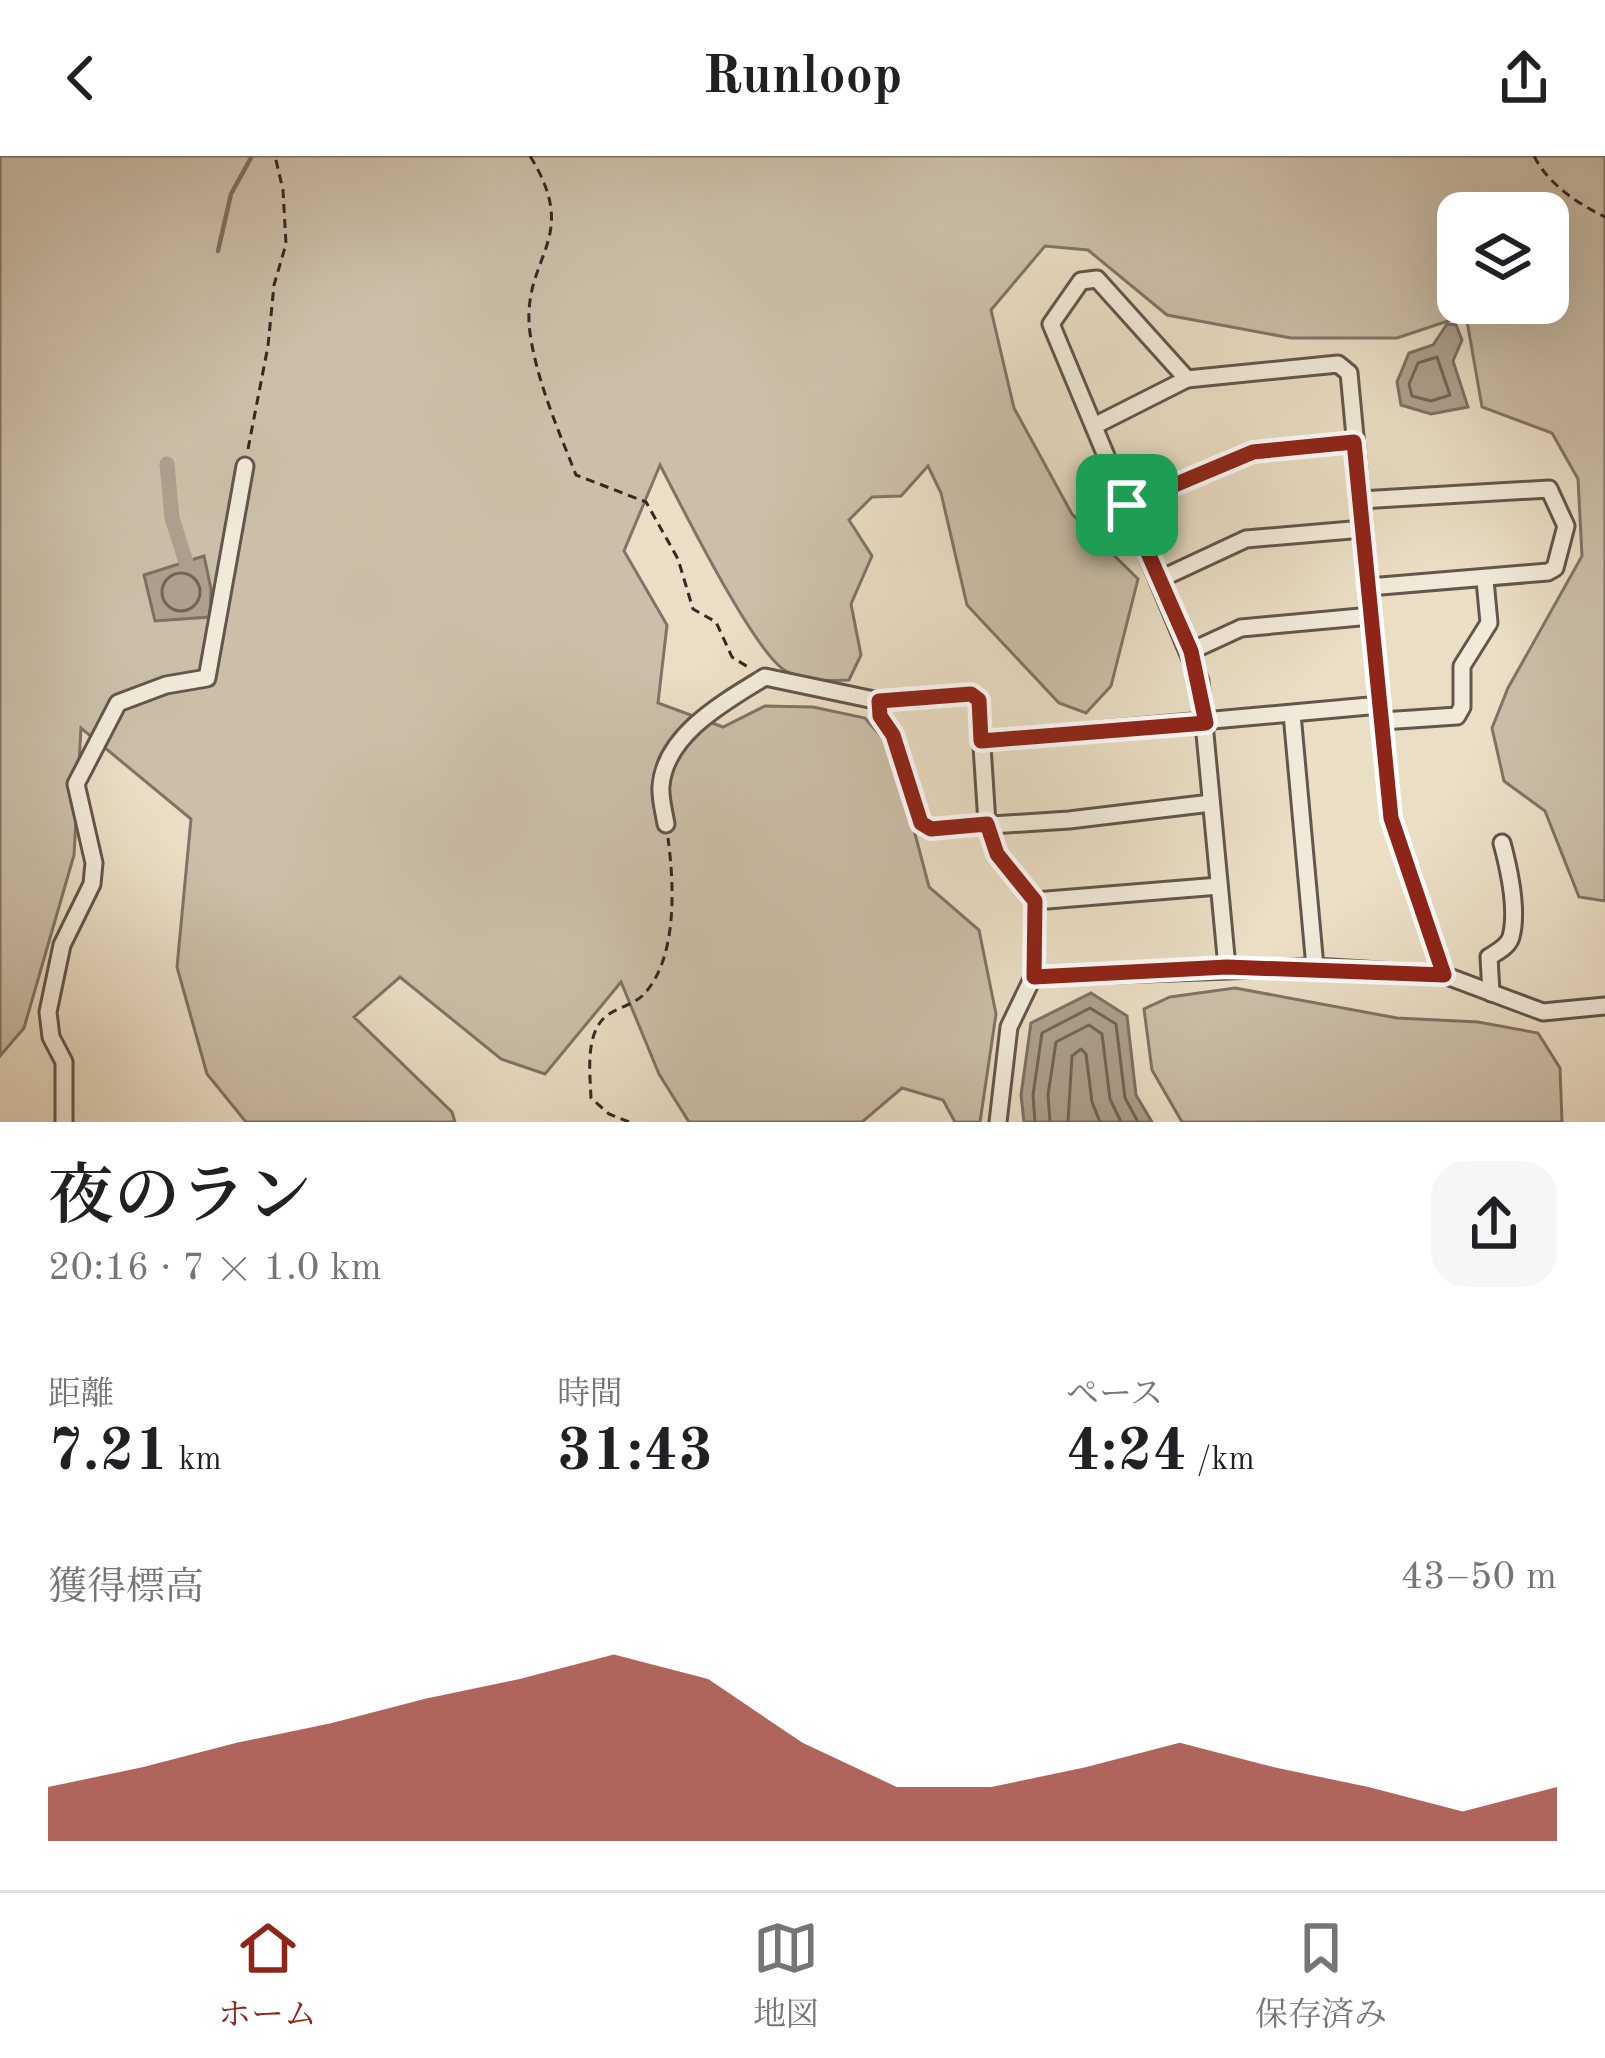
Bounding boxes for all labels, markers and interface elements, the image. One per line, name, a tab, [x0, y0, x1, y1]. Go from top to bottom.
icon: back	[48, 45, 114, 111]
icon: share	[1491, 45, 1557, 111]
text: Runloop	[703, 51, 902, 105]
map controls	[1437, 192, 1569, 324]
button: layers	[1437, 192, 1569, 324]
pin	[1076, 454, 1178, 556]
icon: arrive	[1094, 472, 1160, 538]
button: share	[1431, 1161, 1557, 1287]
text: 夜のラン	[48, 1167, 312, 1233]
text: 20:16 · 7 × 1.0 km	[48, 1249, 382, 1288]
text: 距離	[48, 1379, 114, 1412]
text: 時間	[557, 1379, 623, 1412]
text: ペース	[1066, 1379, 1163, 1412]
text: 7.21	[48, 1423, 169, 1483]
text: 31:43	[557, 1423, 713, 1483]
text: 4:24	[1066, 1423, 1187, 1483]
text: km	[169, 1444, 222, 1477]
text: /km	[1187, 1444, 1255, 1477]
text: 43–50 m	[1400, 1558, 1557, 1597]
text: 獲得標高	[48, 1569, 204, 1608]
tab: ホーム	[218, 1915, 317, 2037]
tab: 地図	[753, 1915, 819, 2037]
tab: 保存済み	[1255, 1915, 1387, 2037]

